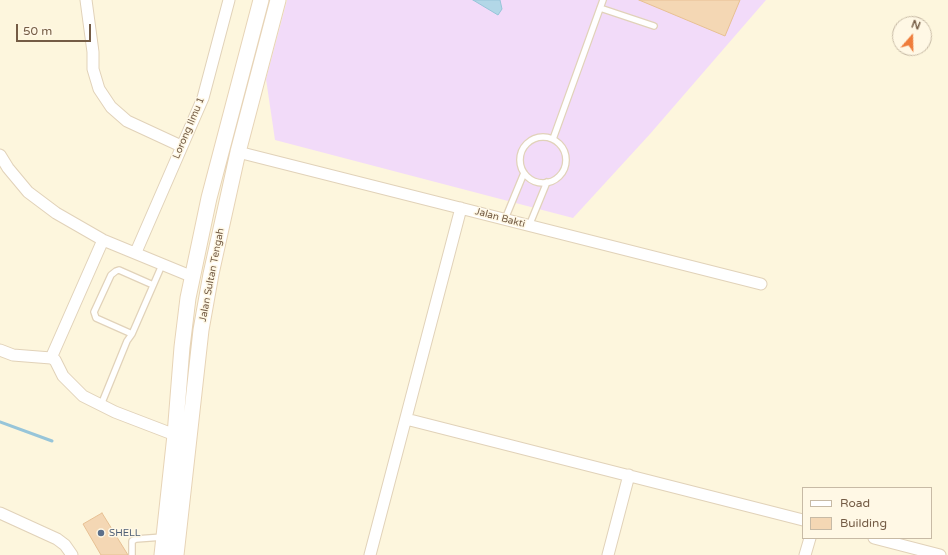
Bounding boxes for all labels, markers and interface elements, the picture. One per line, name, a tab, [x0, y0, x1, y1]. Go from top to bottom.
scale bar	[18, 16, 93, 42]
north arrow	[892, 16, 932, 56]
text: N	[910, 18, 922, 33]
text: 50 m	[23, 24, 52, 38]
street label: Lorong Ilmu 1	[171, 95, 207, 161]
street label: Jalan Bakti	[474, 206, 526, 230]
street label: Jalan Sultan Tengah	[197, 227, 227, 323]
legend	[802, 487, 932, 539]
text: Road	[840, 496, 870, 510]
text: Building	[840, 516, 887, 530]
place label: SHELL	[109, 527, 141, 539]
marker: SHELL	[96, 528, 106, 538]

